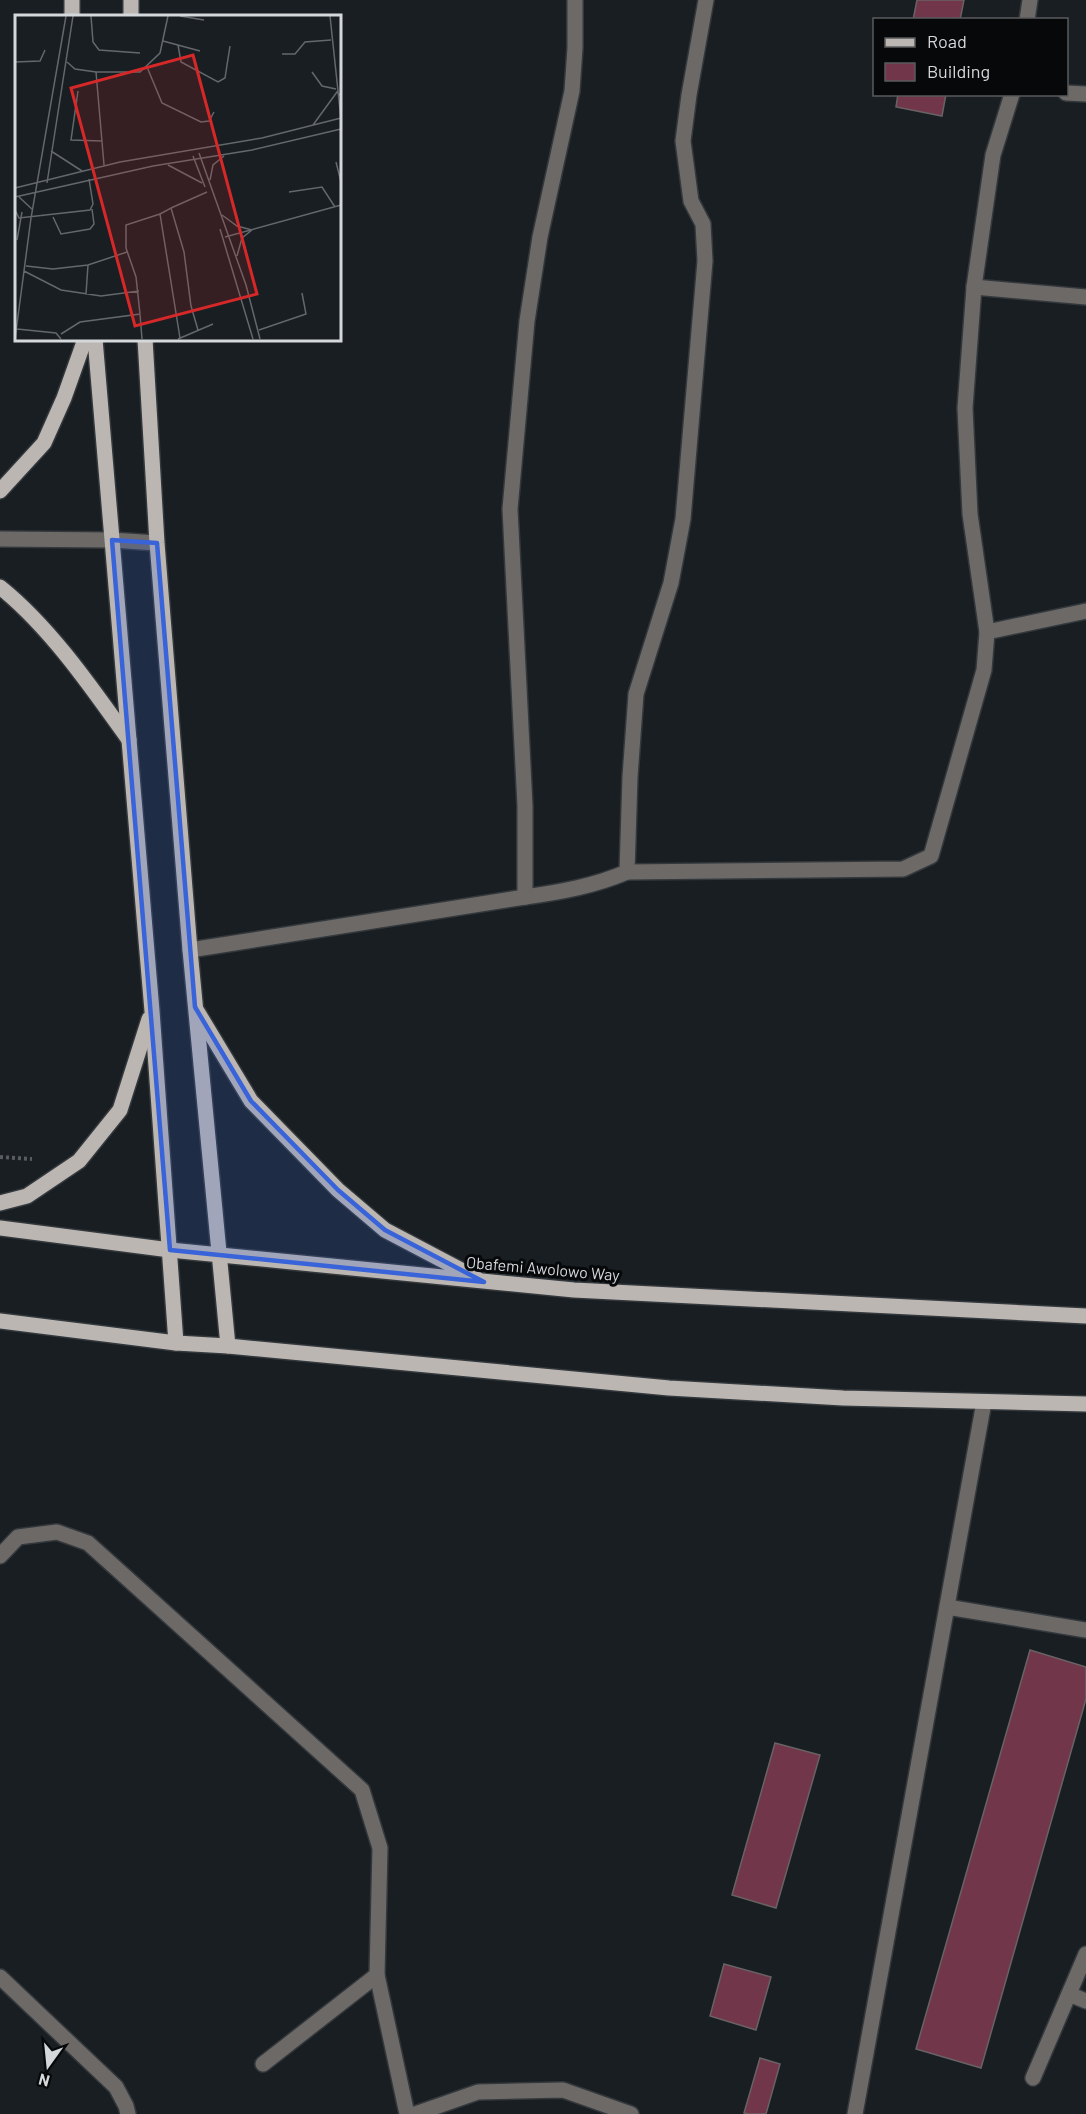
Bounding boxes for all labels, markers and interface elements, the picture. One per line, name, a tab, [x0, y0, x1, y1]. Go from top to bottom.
inset map	[15, 15, 340, 340]
legend	[873, 18, 1068, 96]
text: Road	[927, 30, 967, 52]
text: Building	[927, 60, 990, 82]
street label: Obafemi Awolowo Way	[465, 1252, 621, 1284]
north arrow	[18, 2036, 78, 2096]
text: N	[36, 2070, 52, 2092]

